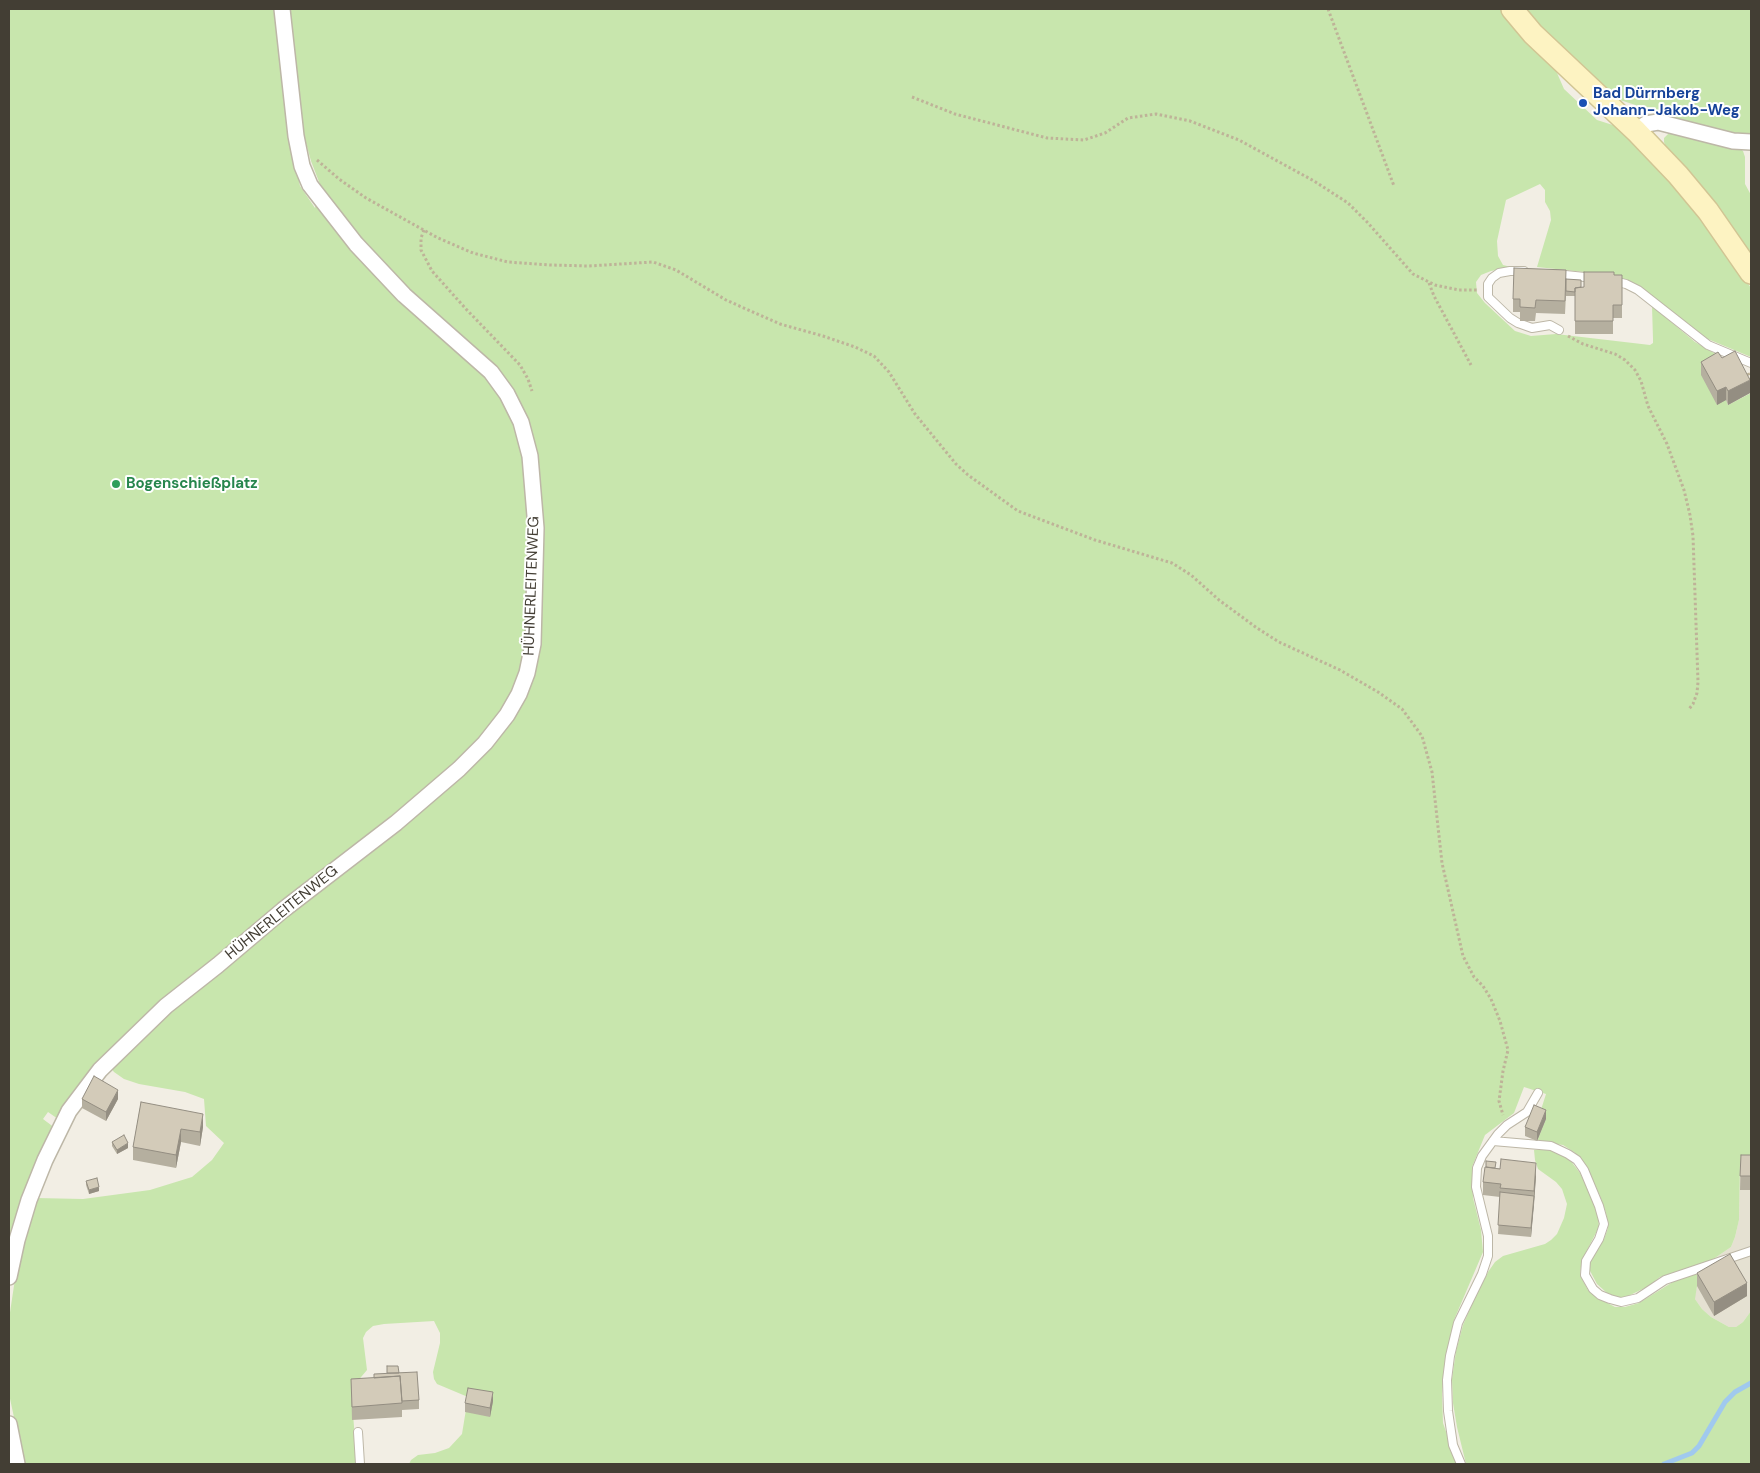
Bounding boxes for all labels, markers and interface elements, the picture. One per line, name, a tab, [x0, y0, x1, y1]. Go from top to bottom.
place label: Bad Dürrnberg Johann-Jakob-Weg	[1593, 85, 1740, 120]
marker: Bad Dürrnberg Johann-Jakob-Weg	[1577, 97, 1589, 109]
place label: Bogenschießplatz	[126, 475, 258, 493]
marker: Bogenschießplatz	[110, 478, 122, 490]
street label: HÜHNERLEITENWEG	[521, 516, 543, 656]
street label: HÜHNERLEITENWEG	[222, 862, 342, 964]

